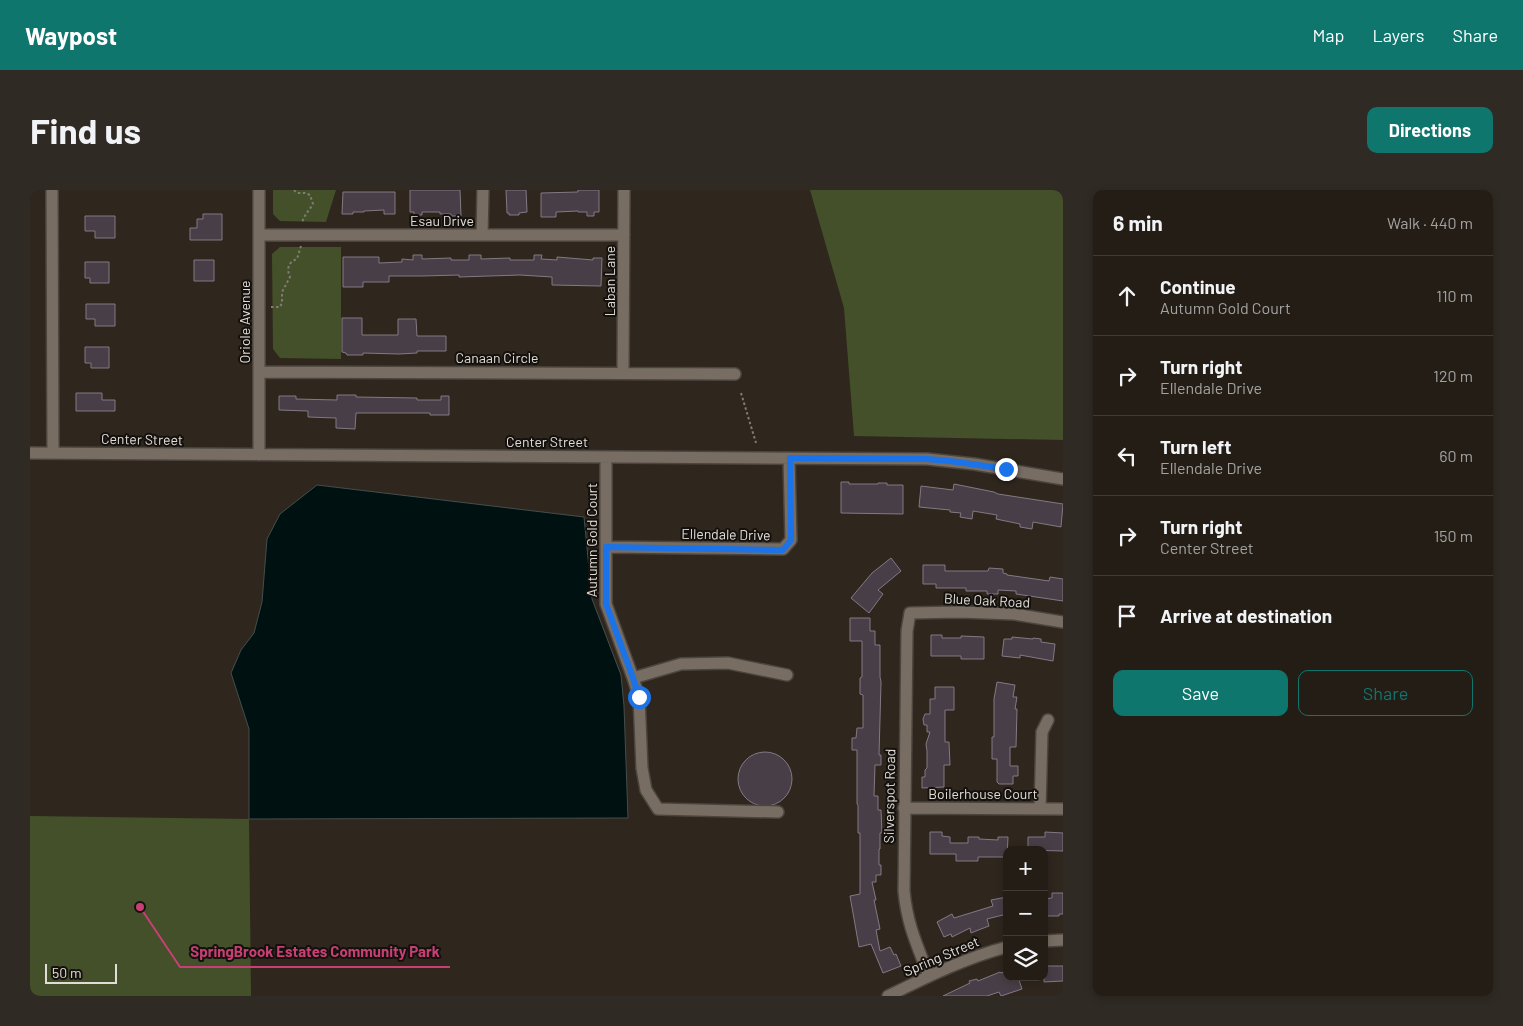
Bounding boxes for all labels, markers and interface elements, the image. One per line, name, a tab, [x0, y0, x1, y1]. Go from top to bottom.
text: Waypost	[25, 21, 117, 50]
text: Map	[1312, 24, 1344, 46]
text: Layers	[1372, 24, 1425, 46]
text: Share	[1453, 24, 1498, 46]
button: Directions	[1367, 107, 1493, 153]
text: Find us	[30, 109, 141, 151]
text: 6 min	[1113, 210, 1163, 235]
street label: Esau Drive	[410, 212, 474, 229]
text: Walk · 440 m	[1387, 213, 1473, 232]
street label: Laban Lane	[601, 246, 618, 316]
text: Continue	[1160, 275, 1236, 298]
street label: Oriole Avenue	[236, 281, 253, 363]
icon: ahead	[1113, 282, 1141, 310]
text: 110 m	[1436, 286, 1473, 305]
text: Autumn Gold Court	[1160, 298, 1291, 317]
street label: Canaan Circle	[456, 349, 538, 366]
text: Turn right	[1160, 355, 1242, 378]
icon: right	[1113, 362, 1141, 390]
text: 120 m	[1433, 366, 1473, 385]
text: Ellendale Drive	[1160, 378, 1262, 397]
street label: Center Street	[101, 430, 183, 448]
street label: Center Street	[506, 433, 588, 450]
text: Turn left	[1160, 435, 1231, 458]
icon: left	[1113, 442, 1141, 470]
text: 60 m	[1439, 446, 1473, 465]
route end	[995, 458, 1018, 481]
text: Ellendale Drive	[1160, 458, 1262, 477]
street label: Autumn Gold Court	[583, 483, 600, 597]
text: Turn right	[1160, 515, 1242, 538]
icon: right	[1113, 522, 1141, 550]
street label: Ellendale Drive	[681, 525, 771, 543]
text: 150 m	[1434, 526, 1473, 545]
text: Center Street	[1160, 538, 1254, 557]
street label: Blue Oak Road	[943, 589, 1031, 611]
icon: arrive	[1113, 602, 1141, 630]
text: Arrive at destination	[1160, 604, 1332, 627]
button: Save	[1113, 670, 1288, 716]
button: Share	[1298, 670, 1473, 716]
route start	[628, 686, 651, 709]
street label: Silverspot Road	[880, 749, 898, 843]
street label: Boilerhouse Court	[928, 785, 1038, 802]
map controls	[1003, 846, 1048, 981]
button: +	[1003, 846, 1048, 891]
button: −	[1003, 891, 1048, 936]
street label: Spring Street	[901, 932, 981, 980]
button: layers	[1003, 936, 1048, 981]
callout: SpringBrook Estates Community Park	[180, 937, 450, 967]
text: SpringBrook Estates Community Park	[190, 942, 440, 960]
scale bar	[45, 961, 118, 984]
text: 50 m	[52, 964, 81, 981]

